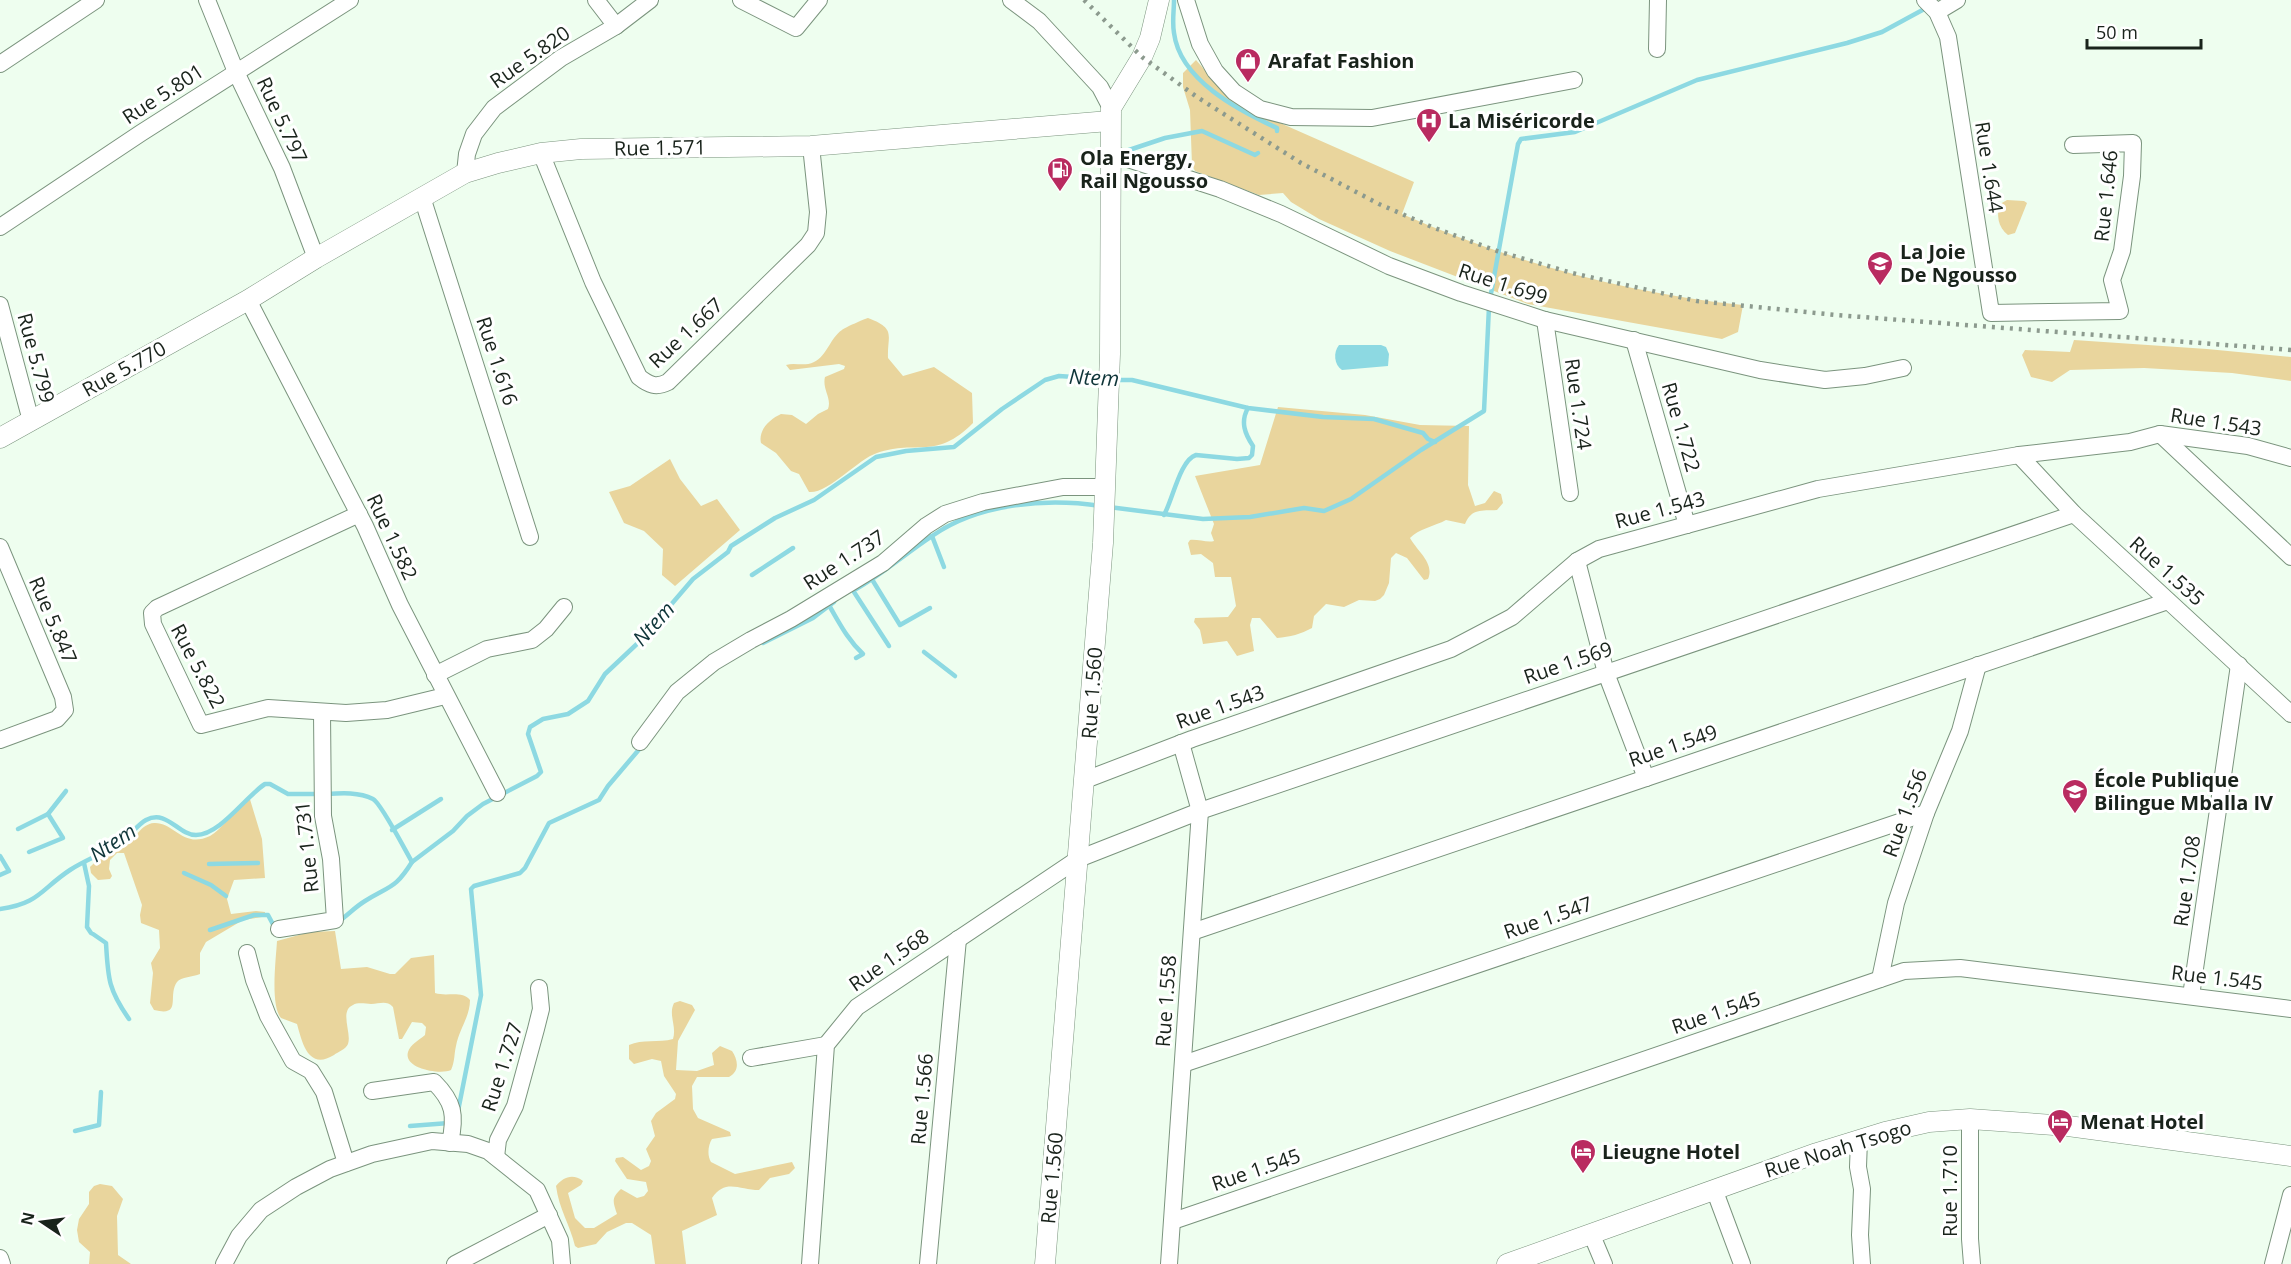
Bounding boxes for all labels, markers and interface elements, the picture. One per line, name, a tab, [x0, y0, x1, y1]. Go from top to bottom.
scale bar	[2087, 12, 2201, 50]
street label: Rue 5.820	[484, 19, 575, 94]
text: 50 m	[2096, 20, 2138, 44]
shop icon: Arafat Fashion	[1233, 46, 1263, 84]
place label: Arafat Fashion	[1268, 47, 1414, 74]
street label: Rue 5.801	[117, 57, 209, 130]
street label: Rue 5.797	[251, 72, 314, 167]
hospital icon: La Miséricorde	[1414, 106, 1444, 144]
place label: La Miséricorde	[1448, 107, 1595, 134]
street label: Rue 1.644	[1969, 119, 2010, 215]
street label: Rue 1.571	[614, 133, 706, 162]
place label: Ola Energy, Rail Ngousso	[1080, 144, 1208, 194]
street label: Rue 1.646	[2087, 149, 2124, 243]
fuel station icon: Ola Energy, Rail Ngousso	[1045, 155, 1075, 193]
place label: La Joie De Ngousso	[1900, 238, 2017, 288]
school or university icon: La Joie De Ngousso	[1865, 249, 1895, 287]
street label: Rue 1.699	[1455, 256, 1551, 311]
street label: Rue 1.667	[643, 291, 729, 374]
street label: Rue 5.799	[12, 310, 61, 406]
street label: Rue 1.616	[470, 313, 525, 409]
street label: Rue 5.770	[77, 334, 171, 403]
street label: Rue 1.724	[1559, 356, 1598, 452]
water label: Ntem	[1068, 362, 1120, 392]
street label: Rue 1.722	[1656, 379, 1707, 475]
street label: Rue 1.543	[2169, 401, 2264, 442]
street label: Rue 1.543	[1612, 485, 1708, 534]
street label: Rue 1.582	[361, 489, 424, 584]
street label: Rue 1.737	[798, 523, 890, 596]
street label: Rue 1.535	[2124, 530, 2211, 611]
street label: Rue 5.847	[23, 572, 84, 667]
water label: Ntem	[626, 595, 681, 651]
street label: Rue 5.822	[165, 619, 232, 713]
street label: Rue 1.569	[1520, 635, 1616, 690]
street label: Rue 1.560	[1075, 646, 1108, 740]
street label: Rue 1.543	[1172, 678, 1268, 735]
street label: Rue 1.549	[1625, 718, 1721, 773]
street label: Rue 1.556	[1876, 765, 1933, 861]
place label: École Publique Bilingue Mballa IV	[2094, 766, 2273, 816]
school or university icon: École Publique Bilingue Mballa IV	[2060, 777, 2090, 815]
street label: Rue 1.731	[288, 800, 325, 894]
water label: Ntem	[84, 816, 141, 868]
street label: Rue 1.708	[2167, 833, 2206, 928]
street label: Rue 1.547	[1500, 890, 1596, 945]
street label: Rue 1.568	[843, 922, 934, 997]
street label: Rue 1.558	[1149, 954, 1182, 1048]
street label: Rue 1.545	[2170, 958, 2264, 997]
street label: Rue 1.545	[1668, 985, 1764, 1040]
street label: Rue 1.727	[474, 1019, 529, 1115]
street label: Rue 1.566	[904, 1052, 939, 1146]
hotel icon: Menat Hotel	[2045, 1107, 2075, 1145]
place label: Menat Hotel	[2080, 1108, 2204, 1135]
street label: Rue Noah Tsogo	[1761, 1113, 1915, 1184]
street label: Rue 1.560	[1034, 1131, 1069, 1225]
hotel icon: Lieugne Hotel	[1568, 1137, 1598, 1175]
place label: Lieugne Hotel	[1602, 1138, 1740, 1165]
street label: Rue 1.545	[1208, 1142, 1304, 1197]
street label: Rue 1.710	[1936, 1145, 1963, 1237]
north arrow	[12, 1192, 72, 1252]
text: N	[15, 1210, 40, 1227]

